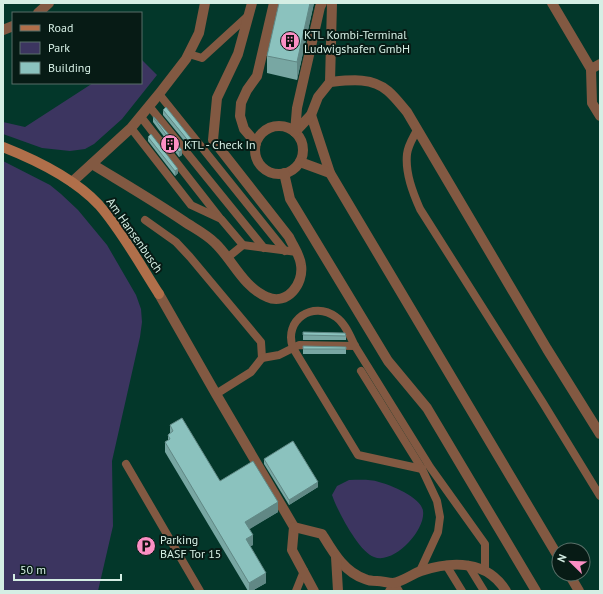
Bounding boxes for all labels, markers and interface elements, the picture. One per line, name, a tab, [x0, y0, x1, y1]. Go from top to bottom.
legend	[12, 12, 142, 84]
text: Road	[48, 20, 73, 35]
place label: KTL Kombi-Terminal Ludwigshafen GmbH	[304, 27, 410, 56]
building icon: KTL Kombi-Terminal Ludwigshafen GmbH	[279, 30, 301, 52]
text: Park	[48, 40, 70, 55]
text: Building	[48, 60, 91, 75]
building icon: KTL - Check In	[159, 133, 181, 155]
place label: KTL - Check In	[184, 137, 256, 152]
street label: Am Hansenbusch	[104, 195, 166, 275]
place label: Parking BASF Tor 15	[160, 532, 221, 561]
parking icon: Parking BASF Tor 15	[135, 535, 157, 557]
north arrow	[551, 542, 591, 582]
text: N	[554, 552, 570, 564]
scale bar	[14, 556, 121, 582]
text: 50 m	[20, 562, 46, 577]

